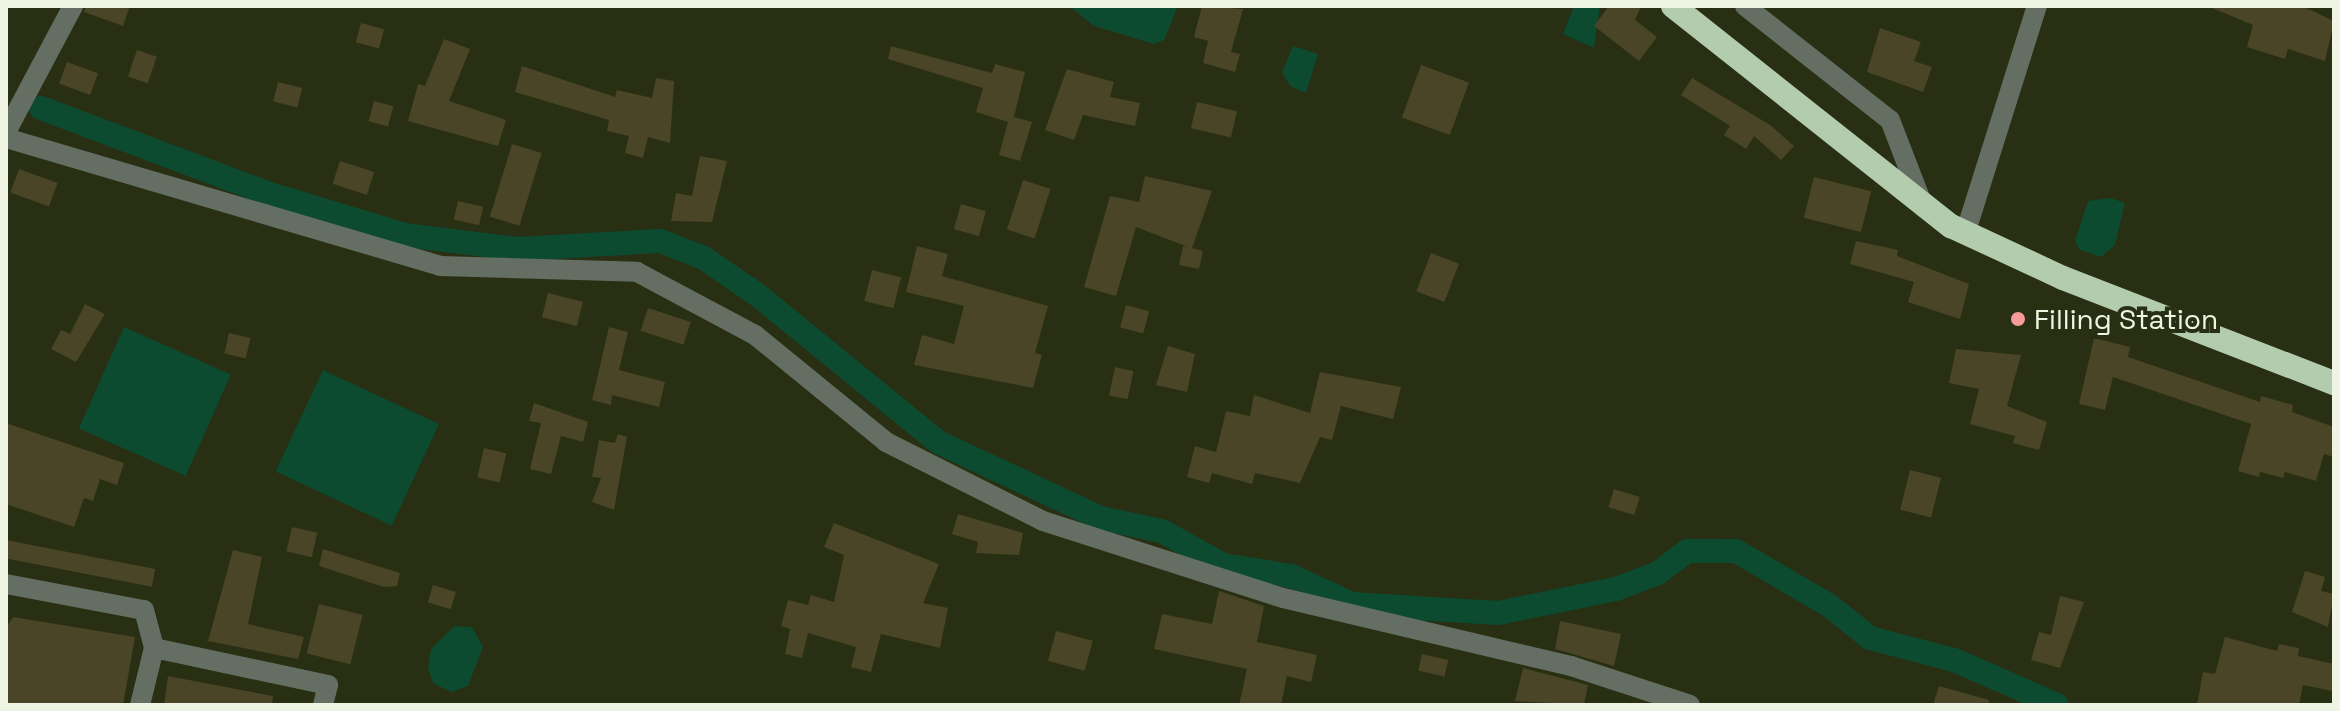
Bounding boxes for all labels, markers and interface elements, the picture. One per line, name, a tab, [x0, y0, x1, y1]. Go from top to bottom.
place label: Filling Station	[2034, 302, 2218, 336]
marker: Filling Station	[2009, 310, 2027, 328]

